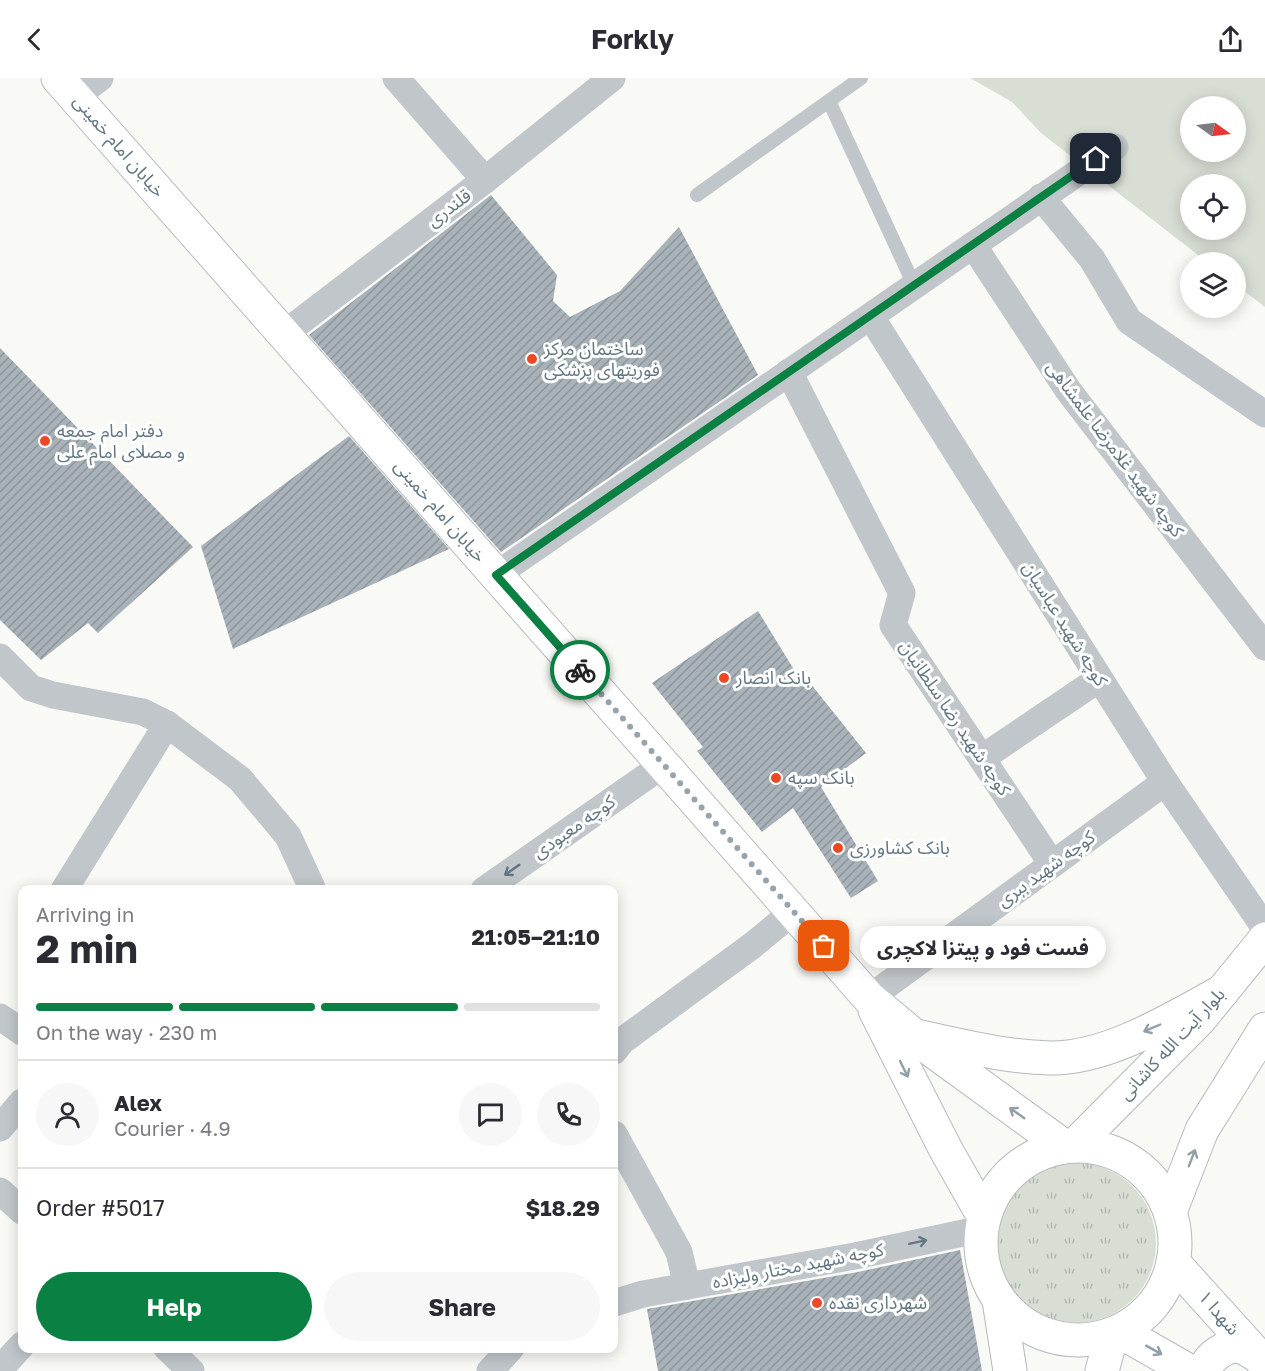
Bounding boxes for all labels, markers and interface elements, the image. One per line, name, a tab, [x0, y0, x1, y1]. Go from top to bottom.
icon: back	[18, 23, 51, 56]
text: Forkly	[591, 23, 674, 55]
icon: share	[1214, 23, 1247, 56]
street label: خیابان امام خمینی	[66, 90, 170, 204]
north arrow	[1180, 96, 1246, 162]
map controls	[1180, 96, 1246, 318]
pin	[1070, 133, 1121, 184]
icon: home	[1079, 142, 1112, 175]
button: locate	[1180, 174, 1246, 240]
street label: قلندری	[422, 184, 475, 232]
button: layers	[1180, 252, 1246, 318]
place label: ساختمان مرکز فوریتهای پزشکی	[543, 337, 660, 381]
marker: ساختمان مرکز فوریتهای پزشکی	[525, 352, 539, 366]
street label: کوچه شهید غلامرضا علمشاهی	[1042, 356, 1190, 542]
place label: دفتر امام جمعه و مصلای امام علی	[57, 419, 185, 466]
marker: دفتر امام جمعه و مصلای امام علی	[38, 434, 52, 448]
street label: خیابان امام خمینی	[387, 455, 491, 569]
street label: کوچه شهید عباسیان	[1018, 557, 1113, 691]
street label: کوچه شهید رضا سلطانیان	[895, 636, 1016, 800]
courier	[550, 640, 610, 700]
icon: bike	[564, 654, 597, 687]
place label: بانک انصار	[735, 666, 811, 689]
marker: بانک انصار	[717, 671, 731, 685]
place label: بانک سپه	[788, 766, 855, 789]
marker: بانک سپه	[769, 771, 783, 785]
street label: کوچه معبودی	[528, 789, 620, 863]
street label: کوچه شهید ببری	[992, 825, 1100, 912]
place label: بانک کشاورزی	[850, 836, 950, 859]
marker: بانک کشاورزی	[831, 841, 845, 855]
one-way arrow	[504, 864, 521, 876]
text: Arriving in	[36, 902, 134, 926]
pin	[798, 920, 849, 971]
text: 21:05–21:10	[471, 923, 600, 950]
text: 2 min	[36, 925, 138, 972]
callout: فست فود و پیتزا لاکچری	[860, 925, 1106, 967]
icon: bag	[807, 929, 840, 962]
text: فست فود و پیتزا لاکچری	[877, 935, 1089, 959]
street label: بلوار آیت الله کاشانی	[1114, 983, 1230, 1105]
text: On the way · 230 m	[36, 1020, 217, 1044]
one-way arrow	[1144, 1023, 1162, 1034]
one-way arrow	[899, 1060, 911, 1078]
button: person	[36, 1083, 99, 1146]
button: chat	[459, 1083, 522, 1146]
button: phone	[537, 1083, 600, 1146]
text: Alex	[114, 1089, 162, 1116]
one-way arrow	[1010, 1107, 1026, 1119]
text: Courier · 4.9	[114, 1116, 231, 1140]
one-way arrow	[1187, 1149, 1198, 1168]
text: Order #5017	[36, 1194, 165, 1221]
text: $18.29	[525, 1194, 600, 1221]
one-way arrow	[908, 1236, 927, 1248]
street label: کوچه شهید مختار ولیزاده	[710, 1238, 886, 1293]
button: Help	[36, 1272, 312, 1341]
button: Share	[324, 1272, 600, 1341]
street label: شهدا ۱	[1194, 1286, 1245, 1339]
place label: شهرداری نقده	[829, 1291, 927, 1314]
marker: شهرداری نقده	[810, 1296, 824, 1310]
one-way arrow	[1145, 1344, 1162, 1356]

